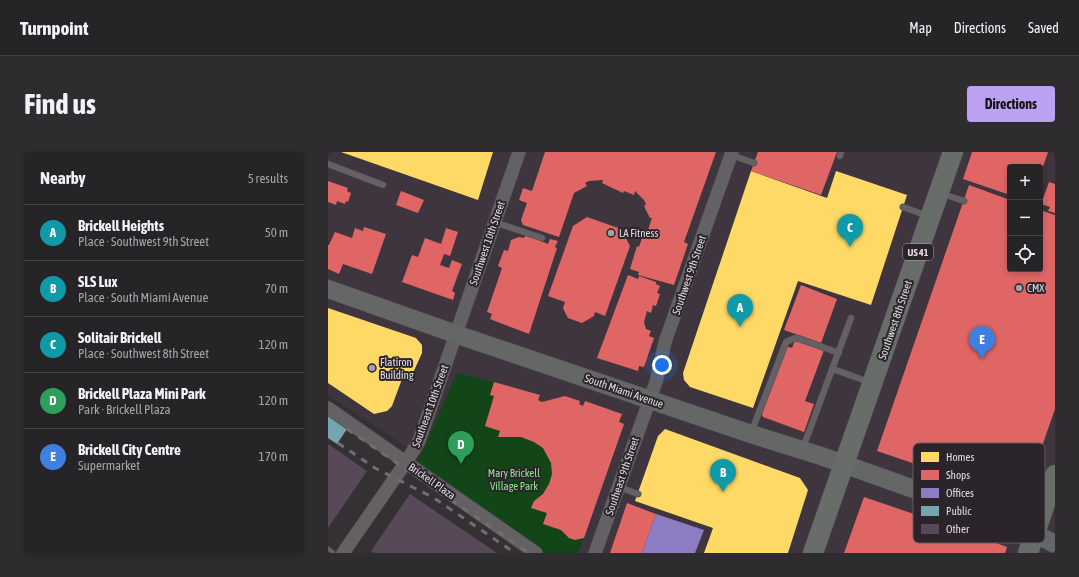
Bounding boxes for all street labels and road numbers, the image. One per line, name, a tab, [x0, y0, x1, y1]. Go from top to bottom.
street label: Southwest 10th Street	[467, 199, 507, 287]
street label: Southwest 9th Street	[670, 234, 708, 316]
road number: US 41	[903, 244, 933, 260]
street label: Southwest 8th Street	[876, 279, 914, 361]
street label: Southeast 10th Street	[410, 363, 450, 449]
street label: South Miami Avenue	[583, 372, 665, 410]
street label: Southeast 9th Street	[603, 435, 641, 517]
street label: Brickell Plaza	[406, 460, 458, 502]

